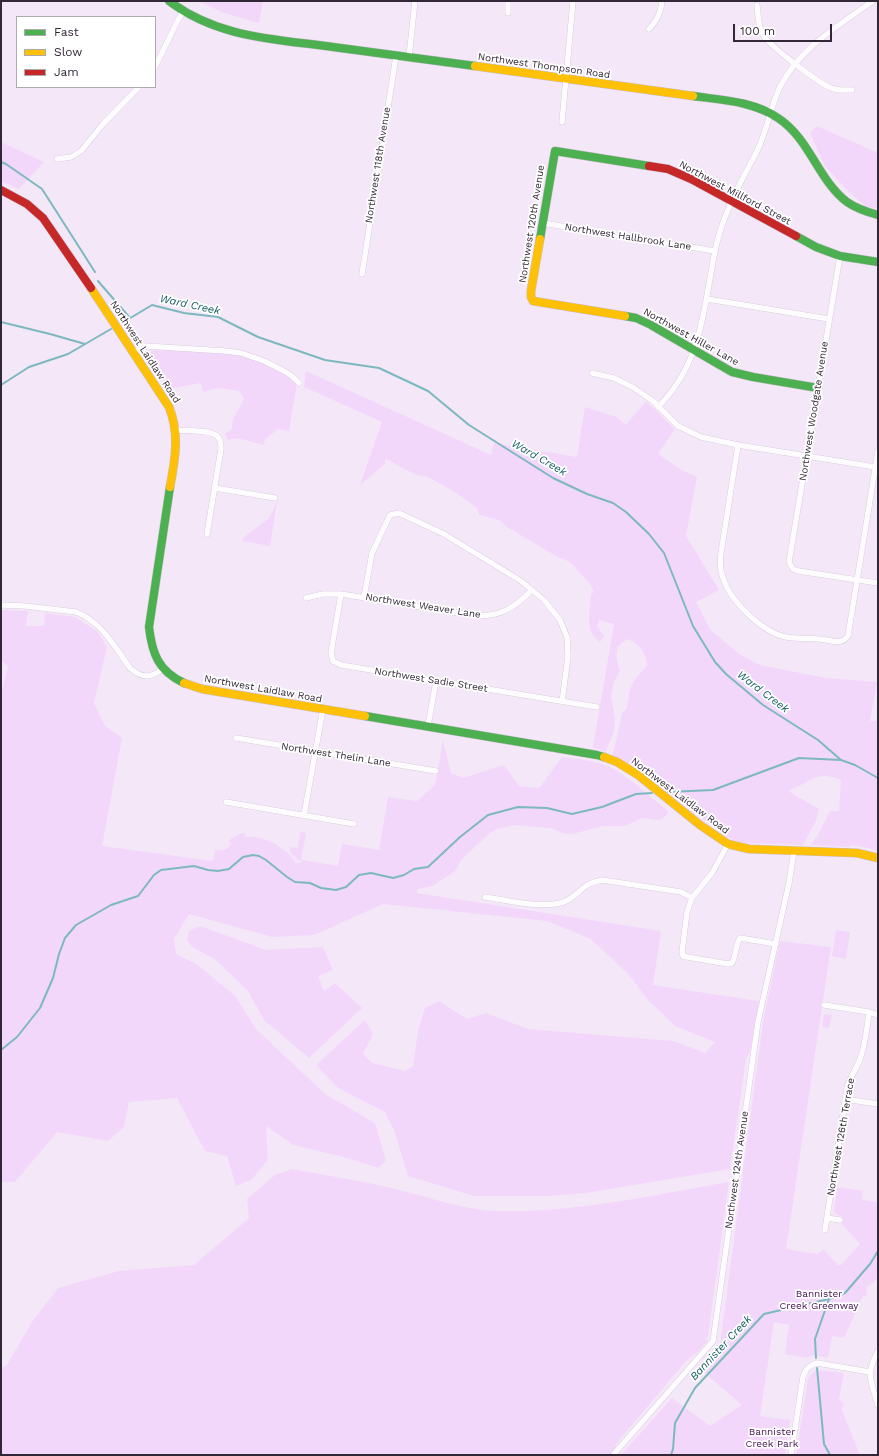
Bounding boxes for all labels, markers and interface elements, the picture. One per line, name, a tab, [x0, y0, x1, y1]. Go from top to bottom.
legend	[16, 16, 156, 88]
scale bar	[735, 16, 834, 42]
text: 100 m	[740, 24, 775, 38]
text: Fast	[54, 25, 79, 39]
text: Slow	[54, 45, 82, 59]
street label: Northwest Thompson Road	[477, 51, 611, 81]
text: Jam	[54, 65, 79, 79]
street label: Northwest 118th Avenue	[363, 106, 393, 224]
street label: Northwest Millford Street	[677, 158, 793, 228]
street label: Northwest 120th Avenue	[517, 164, 547, 284]
street label: Northwest Hallbrook Lane	[564, 221, 692, 253]
water label: Ward Creek	[159, 292, 221, 318]
street label: Northwest Laidlaw Road	[107, 299, 183, 405]
street label: Northwest Hiller Lane	[641, 306, 741, 368]
street label: Northwest Woodgate Avenue	[797, 340, 831, 482]
water label: Ward Creek	[509, 437, 569, 479]
street label: Northwest Weaver Lane	[364, 591, 482, 621]
street label: Northwest Sadie Street	[374, 665, 488, 695]
water label: Ward Creek	[735, 668, 791, 716]
street label: Northwest Laidlaw Road	[203, 673, 323, 705]
street label: Northwest Thelin Lane	[280, 740, 392, 770]
street label: Northwest Laidlaw Road	[629, 755, 731, 837]
street label: Northwest 126th Terrace	[825, 1077, 857, 1197]
street label: Northwest 124th Avenue	[723, 1110, 751, 1230]
park label: Bannister Creek Greenway	[780, 1288, 858, 1312]
water label: Bannister Creek	[687, 1313, 755, 1383]
park label: Bannister Creek Park	[746, 1426, 798, 1450]

